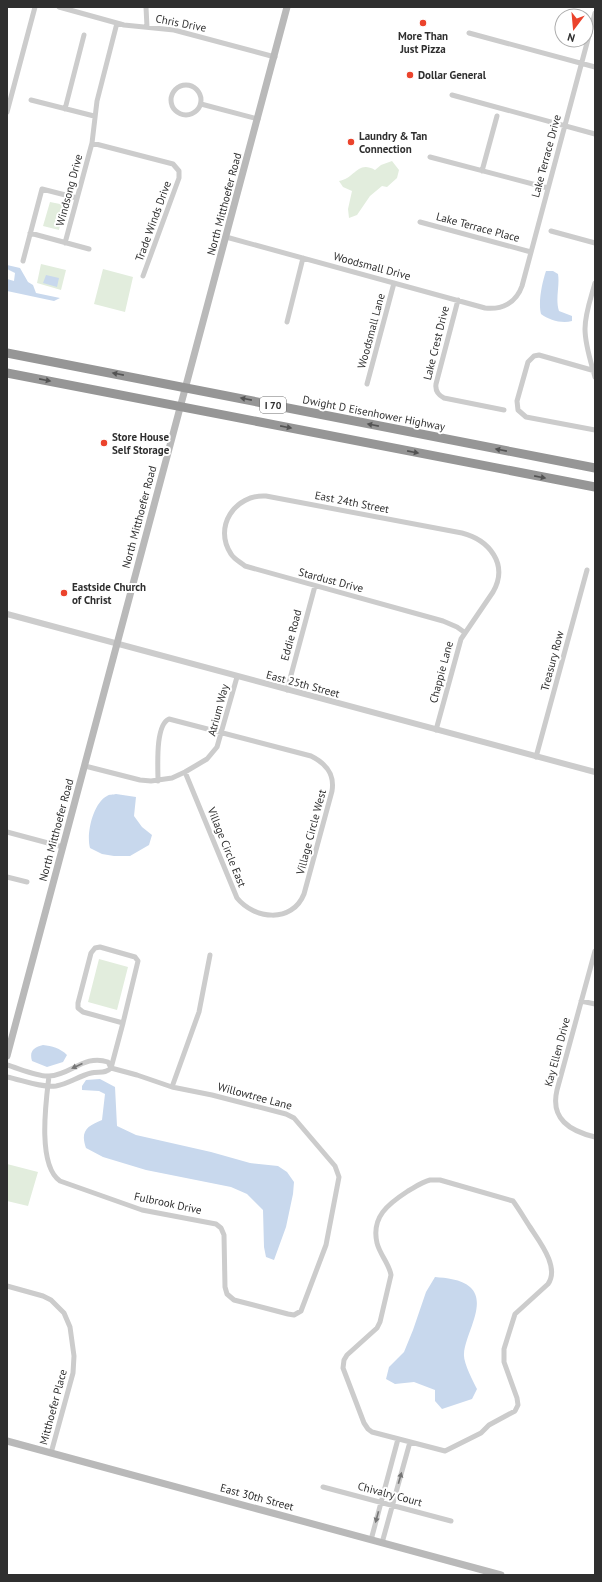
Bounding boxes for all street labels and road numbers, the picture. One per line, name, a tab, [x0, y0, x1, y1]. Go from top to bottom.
street label: Chris Drive	[155, 11, 208, 35]
street label: Lake Terrace Drive	[528, 113, 564, 199]
street label: North Mitthoefer Road	[204, 151, 244, 257]
street label: Windsong Drive	[53, 152, 85, 228]
street label: Trade Winds Drive	[132, 178, 174, 263]
street label: Lake Terrace Place	[435, 209, 522, 245]
street label: Woodsmall Drive	[332, 249, 413, 283]
street label: Woodsmall Lane	[354, 291, 388, 370]
street label: Lake Crest Drive	[420, 304, 452, 382]
street label: Dwight D Eisenhower Highway	[302, 392, 447, 434]
road number: I 70	[260, 397, 286, 413]
street label: North Mitthoefer Road	[119, 464, 159, 570]
street label: East 24th Street	[314, 488, 391, 516]
street label: Stardust Drive	[297, 565, 365, 595]
street label: Eddie Road	[277, 608, 305, 662]
street label: Treasury Row	[537, 629, 567, 693]
street label: Chappie Lane	[426, 639, 456, 705]
street label: East 25th Street	[265, 667, 341, 701]
street label: Atrium Way	[204, 681, 232, 738]
street label: North Mitthoefer Road	[36, 777, 76, 883]
street label: Village Circle West	[293, 788, 329, 877]
street label: Village Circle East	[204, 804, 249, 889]
street label: Kay Ellen Drive	[541, 1015, 573, 1088]
street label: Willowtree Lane	[216, 1079, 294, 1113]
street label: Fulbrook Drive	[133, 1189, 204, 1217]
street label: Mitthoefer Place	[36, 1367, 70, 1446]
street label: Chivalry Court	[356, 1479, 424, 1509]
street label: East 30th Street	[219, 1480, 295, 1514]

